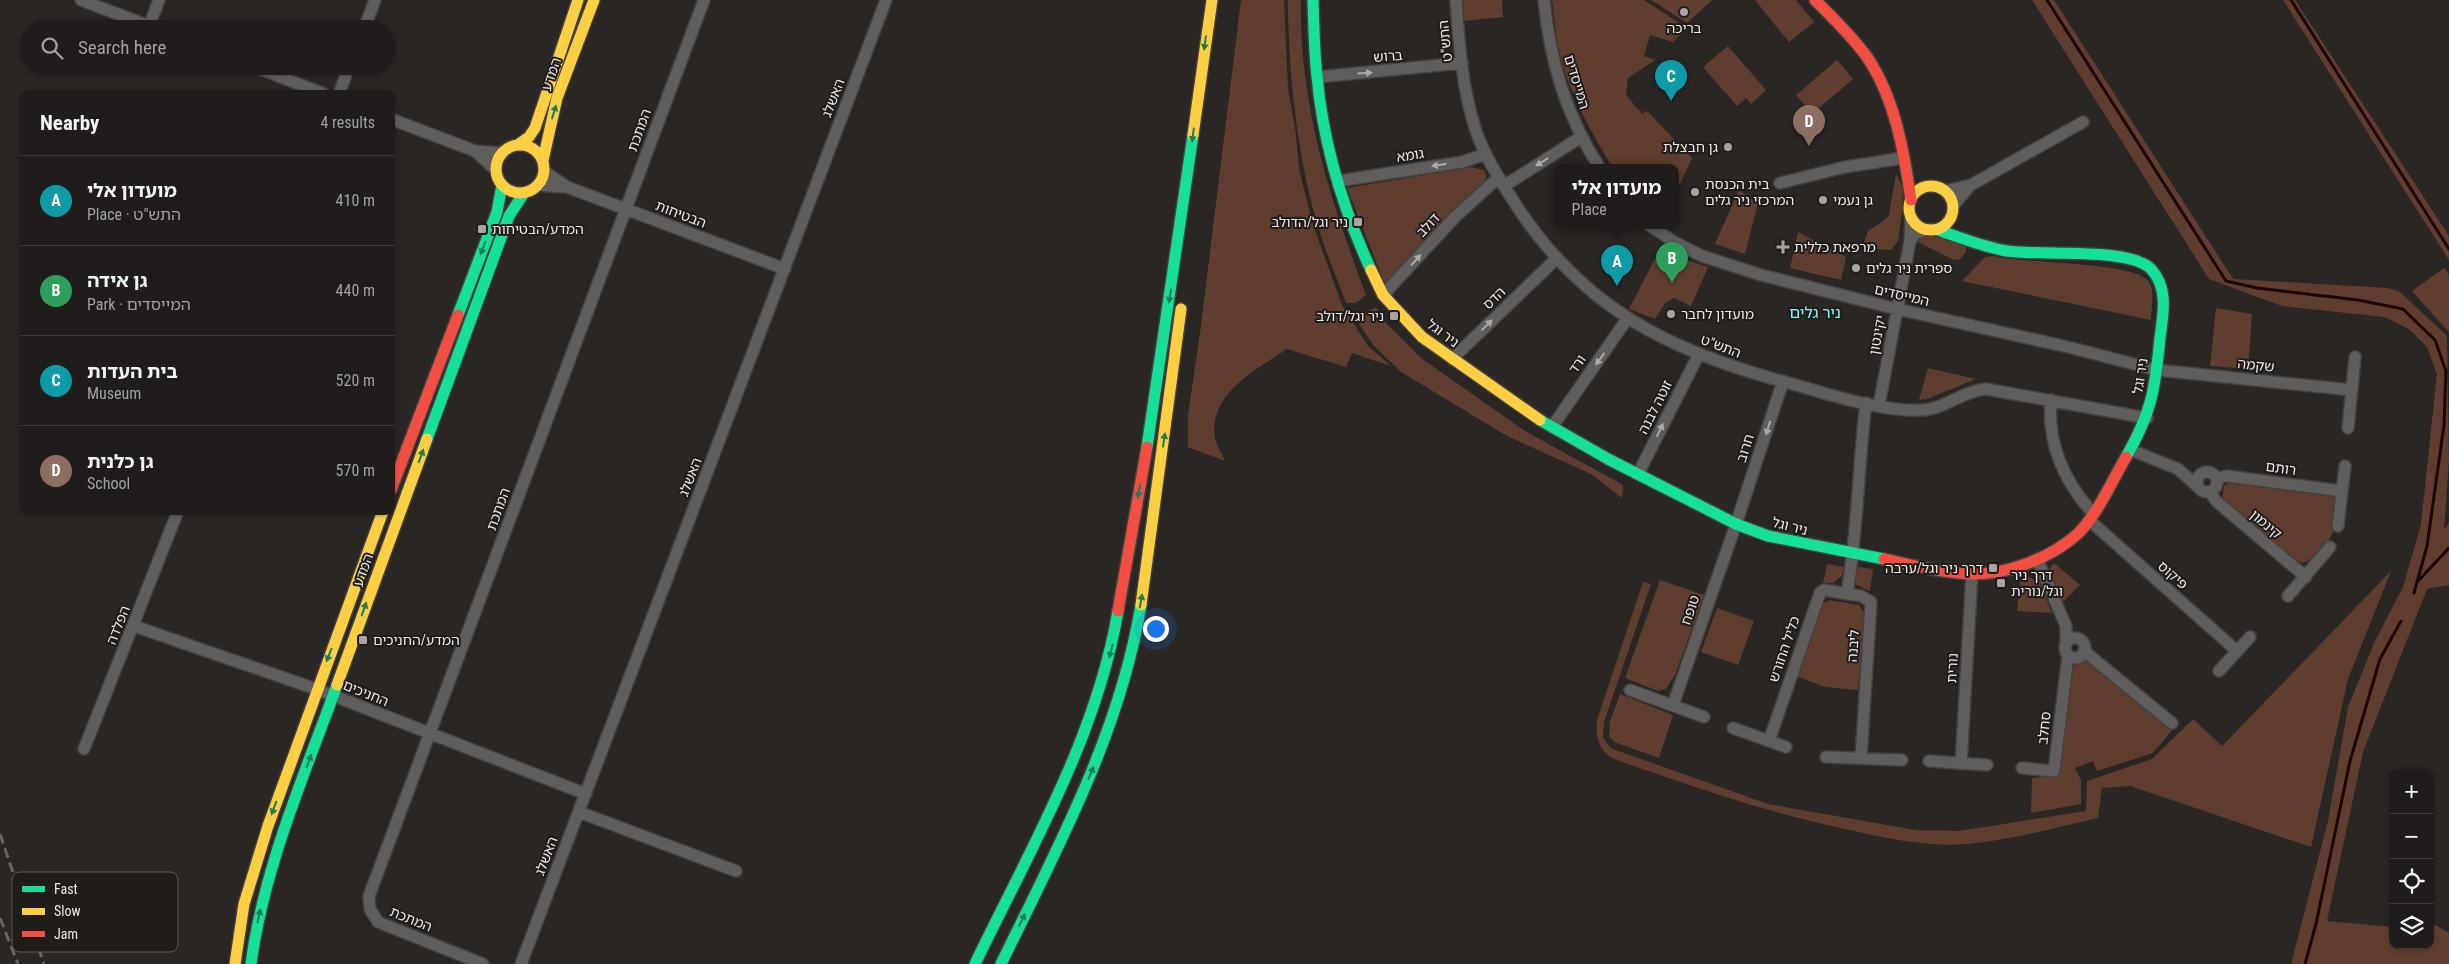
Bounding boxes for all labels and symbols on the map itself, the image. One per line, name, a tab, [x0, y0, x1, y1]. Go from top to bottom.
marker: בריכה	[1678, 6, 1690, 18]
street label: התש"ט	[1435, 19, 1455, 63]
place label: בריכה	[1667, 20, 1702, 36]
one-way arrow	[1201, 36, 1209, 52]
street label: ברוש	[1373, 47, 1403, 65]
street label: המייסדים	[1561, 53, 1593, 111]
street label: המדע	[538, 55, 564, 93]
pin: C	[1655, 60, 1687, 101]
one-way arrow	[1357, 69, 1373, 77]
street label: האשלג	[818, 76, 848, 120]
one-way arrow	[551, 105, 558, 120]
pin: D	[1793, 105, 1825, 146]
street label: המתכת	[624, 107, 654, 153]
one-way arrow	[1189, 127, 1197, 143]
place label: גן חבצלת	[1663, 139, 1718, 155]
marker: גן חבצלת	[1722, 141, 1734, 153]
street label: גומא	[1395, 145, 1425, 165]
one-way arrow	[1536, 157, 1549, 166]
one-way arrow	[1430, 162, 1446, 170]
place label: בית הכנסת המרכזי ניר גלים	[1705, 176, 1794, 208]
marker: בית הכנסת המרכזי ניר גלים	[1689, 186, 1701, 198]
place label: גן נעמי	[1833, 192, 1873, 208]
marker: גן נעמי	[1817, 194, 1829, 206]
street label: הבטיחות	[654, 197, 708, 231]
street label: דולב	[1413, 210, 1443, 240]
place label: ניר וגל/הדולב	[1271, 214, 1348, 230]
marker: ניר וגל/הדולב	[1352, 216, 1364, 228]
place label: המדע/הבטיחות	[492, 221, 584, 237]
marker: המדע/הבטיחות	[476, 223, 488, 235]
place label: מרפאת כללית	[1794, 239, 1876, 255]
marker: מרפאת כללית	[1776, 240, 1790, 254]
one-way arrow	[479, 241, 487, 256]
pin: B	[1656, 242, 1688, 283]
pin: A	[1601, 245, 1633, 286]
one-way arrow	[1411, 253, 1422, 266]
place label: ספרית ניר גלים	[1866, 260, 1952, 276]
marker: ספרית ניר גלים	[1850, 262, 1862, 274]
street label: המייסדים	[1873, 281, 1931, 309]
street label: הדס	[1479, 284, 1509, 312]
one-way arrow	[1166, 288, 1174, 304]
district label: ניר גלים	[1789, 303, 1841, 322]
place label: מועדון לחבר	[1681, 306, 1754, 322]
place label: ניר וגל/דולב	[1316, 308, 1384, 324]
marker: מועדון לחבר	[1665, 308, 1677, 320]
marker: ניר וגל/דולב	[1388, 310, 1400, 322]
street label: יקינטון	[1866, 314, 1888, 356]
street label: ניר וגל	[1424, 316, 1462, 350]
one-way arrow	[1481, 319, 1493, 331]
street label: התש"ט	[1699, 331, 1743, 361]
street label: ורד	[1565, 352, 1589, 376]
one-way arrow	[1595, 352, 1605, 366]
street label: שקמה	[2237, 355, 2275, 375]
street label: ניר וגל	[2129, 357, 2151, 395]
street label: זוטה לבנה	[1635, 377, 1676, 437]
one-way arrow	[1764, 420, 1771, 435]
one-way arrow	[1656, 423, 1664, 438]
one-way arrow	[1160, 432, 1168, 448]
street label: חרוב	[1733, 432, 1757, 464]
one-way arrow	[418, 449, 425, 464]
street label: האשלג	[675, 455, 705, 499]
street label: רותם	[2265, 458, 2297, 478]
one-way arrow	[1135, 483, 1143, 499]
street label: המתכת	[483, 486, 513, 532]
street label: קינמון	[2247, 506, 2285, 542]
street label: ניר וגל	[1771, 514, 1809, 538]
street label: המדע	[350, 551, 376, 589]
street label: פיקוס	[2155, 558, 2191, 592]
place label: דרך ניר וגל/ערבה	[1885, 560, 1983, 576]
marker: דרך ניר וגל/ערבה	[1987, 562, 1999, 574]
place label: דרך ניר וגל/נורית	[2011, 567, 2063, 599]
marker: דרך ניר וגל/נורית	[1995, 577, 2007, 589]
one-way arrow	[1138, 593, 1146, 609]
street label: טופח	[1677, 593, 1703, 627]
one-way arrow	[360, 601, 368, 616]
street label: הפלדה	[103, 603, 133, 647]
street label: כליל החורש	[1765, 614, 1803, 684]
your location	[1143, 616, 1169, 642]
street label: ליבנה	[1844, 629, 1862, 663]
place label: המדע/החניכים	[373, 632, 460, 648]
marker: המדע/החניכים	[357, 634, 369, 646]
one-way arrow	[1107, 643, 1115, 658]
one-way arrow	[325, 648, 333, 663]
street label: נורית	[1943, 653, 1961, 683]
street label: החניכים	[341, 677, 391, 709]
street label: סחלב	[2034, 711, 2054, 745]
one-way arrow	[306, 754, 313, 769]
one-way arrow	[1088, 766, 1096, 780]
one-way arrow	[270, 801, 278, 816]
street label: האשלג	[531, 834, 561, 878]
legend	[12, 872, 178, 952]
text: Fast	[54, 881, 78, 897]
text: Slow	[54, 903, 81, 919]
street label: המתכת	[388, 903, 434, 935]
one-way arrow	[255, 908, 263, 923]
one-way arrow	[1018, 913, 1026, 927]
text: Jam	[54, 926, 78, 942]

